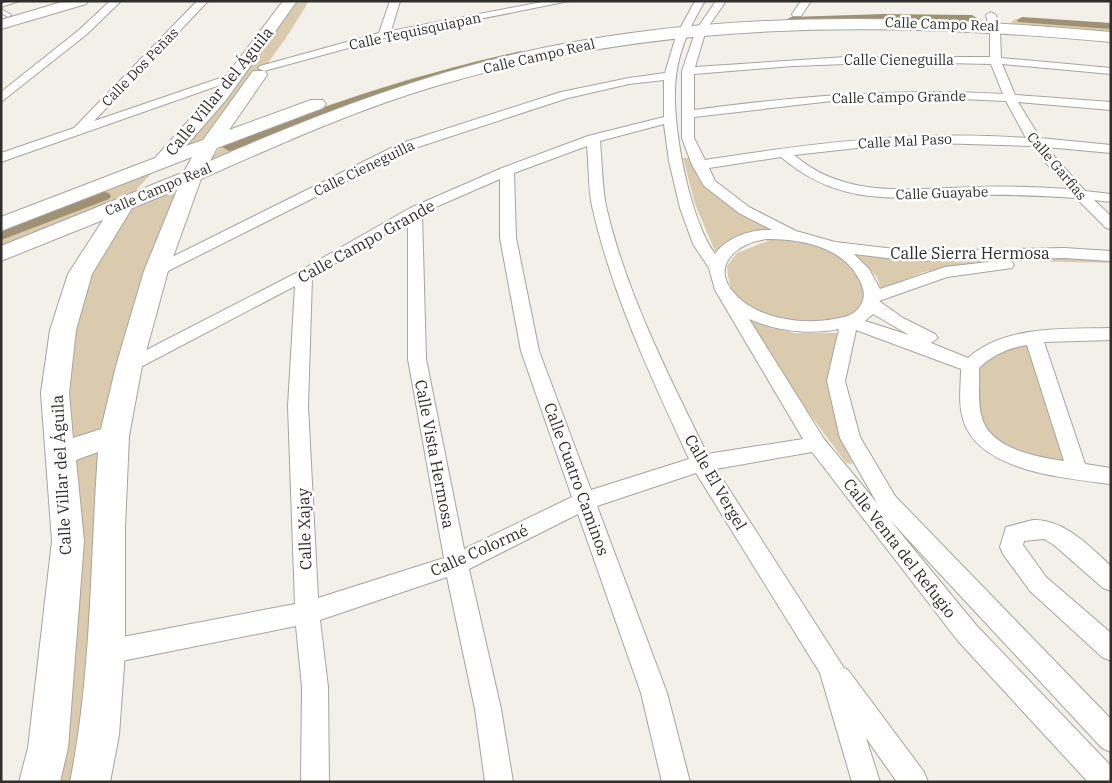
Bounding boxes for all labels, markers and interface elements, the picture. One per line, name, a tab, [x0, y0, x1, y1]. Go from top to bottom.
street label: Calle Tequisquiapan	[347, 8, 483, 54]
street label: Calle Campo Real	[885, 13, 999, 35]
street label: Calle Villar del Águila	[160, 22, 277, 160]
street label: Calle Dos Peñas	[98, 24, 182, 110]
street label: Calle Campo Real	[481, 34, 597, 78]
street label: Calle Cieneguilla	[844, 51, 954, 69]
street label: Calle Campo Grande	[832, 87, 966, 107]
street label: Calle Garfias	[1023, 128, 1091, 204]
street label: Calle Mal Paso	[858, 130, 952, 152]
street label: Calle Cieneguilla	[311, 136, 418, 200]
street label: Calle Campo Real	[102, 158, 214, 220]
street label: Calle Guayabe	[895, 182, 989, 204]
street label: Calle Campo Grande	[294, 195, 438, 287]
street label: Calle Sierra Hermosa	[890, 243, 1050, 263]
street label: Calle Vista Hermosa	[411, 378, 459, 530]
street label: Calle Villar del Águila	[46, 394, 75, 556]
street label: Calle Cuatro Caminos	[540, 400, 614, 558]
street label: Calle El Vergel	[681, 431, 752, 534]
street label: Calle Venta del Refugio	[839, 474, 961, 622]
street label: Calle Xajay	[293, 487, 315, 570]
street label: Calle Colormé	[427, 520, 531, 580]

